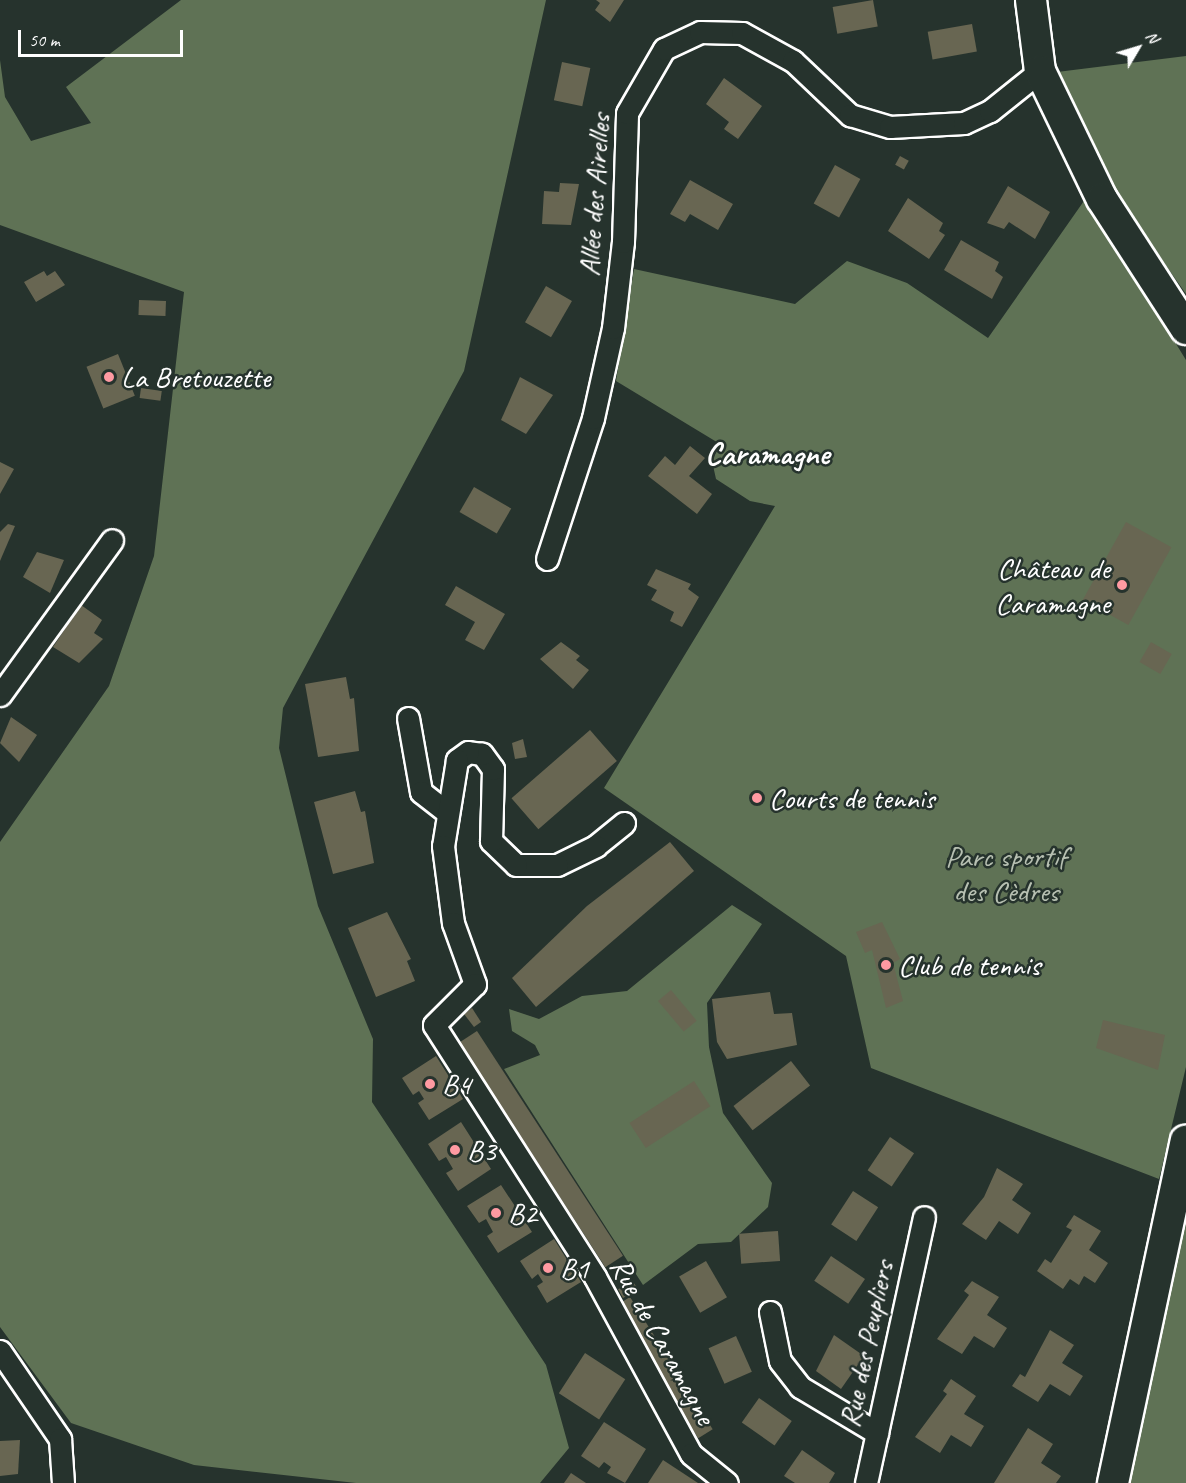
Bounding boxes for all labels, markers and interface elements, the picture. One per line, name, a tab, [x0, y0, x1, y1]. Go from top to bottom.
scale bar	[21, 18, 186, 56]
north arrow	[1108, 18, 1168, 78]
text: N	[1141, 27, 1163, 47]
text: 50 m	[29, 29, 60, 51]
street label: Allée des Airelles	[570, 113, 618, 277]
place label: La Bretouzette	[121, 359, 271, 395]
marker: La Bretouzette	[102, 370, 116, 384]
district label: Caramagne	[705, 435, 829, 473]
place label: Château de Caramagne	[995, 550, 1110, 620]
marker: Château de Caramagne	[1115, 578, 1129, 592]
place label: Courts de tennis	[769, 780, 934, 816]
marker: Courts de tennis	[750, 791, 764, 805]
park label: Parc sportif des Cèdres	[945, 838, 1067, 908]
place label: Club de tennis	[898, 947, 1040, 983]
marker: Club de tennis	[879, 958, 893, 972]
place label: B4	[442, 1066, 471, 1102]
marker: B4	[423, 1077, 437, 1091]
place label: B3	[467, 1132, 496, 1168]
marker: B3	[448, 1143, 462, 1157]
place label: B2	[508, 1195, 537, 1231]
marker: B2	[489, 1206, 503, 1220]
place label: B1	[560, 1250, 589, 1286]
street label: Rue de Caramagne	[602, 1251, 724, 1431]
street label: Rue des Peupliers	[831, 1257, 901, 1431]
marker: B1	[541, 1261, 555, 1275]

